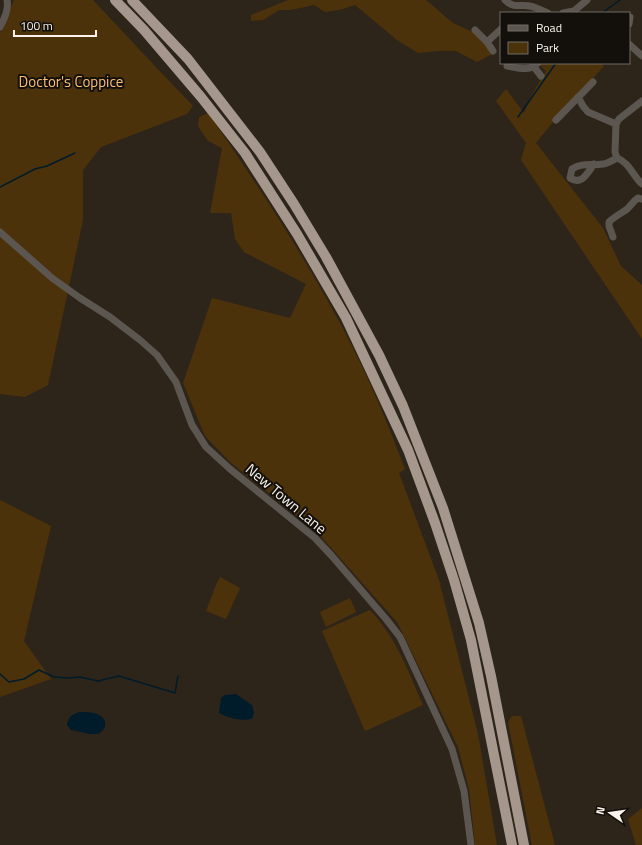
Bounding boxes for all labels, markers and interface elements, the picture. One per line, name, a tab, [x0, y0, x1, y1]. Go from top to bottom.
scale bar	[14, 12, 96, 38]
legend	[500, 12, 630, 64]
text: 100 m	[20, 16, 53, 35]
text: Road	[536, 18, 562, 37]
text: Park	[536, 38, 559, 57]
park label: Doctor's Coppice	[19, 70, 123, 93]
street label: New Town Lane	[241, 458, 332, 539]
north arrow	[590, 793, 630, 833]
text: N	[592, 805, 609, 816]

